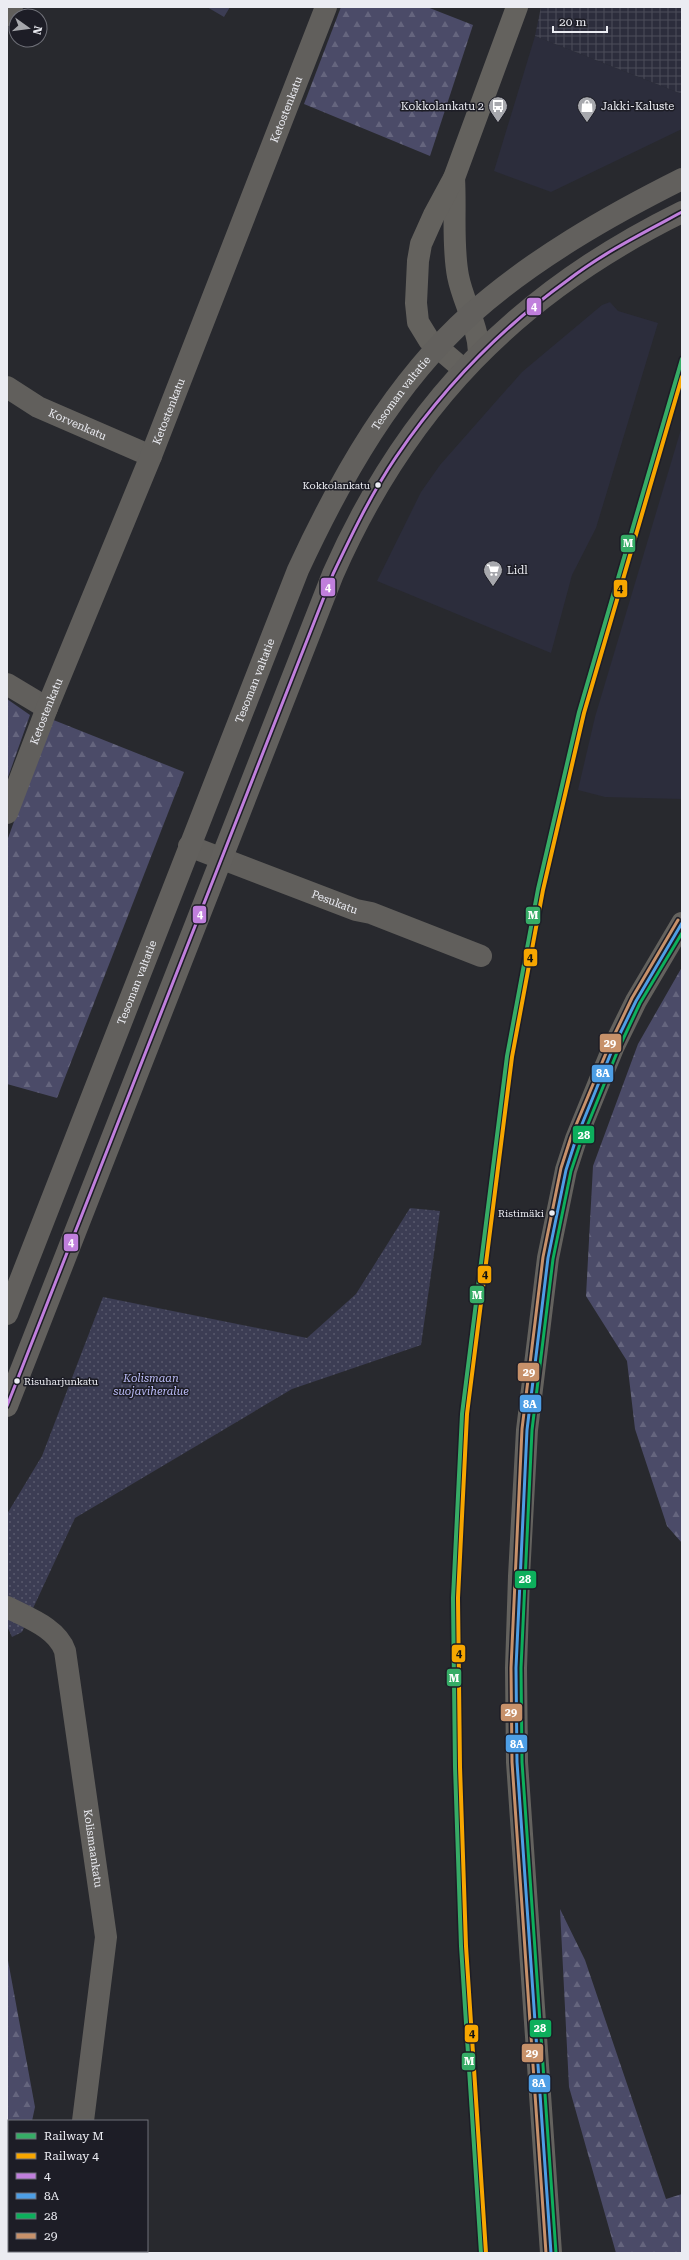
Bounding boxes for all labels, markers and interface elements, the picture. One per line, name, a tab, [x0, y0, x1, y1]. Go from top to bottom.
north arrow	[8, 8, 48, 48]
scale bar	[553, 8, 607, 34]
text: 20 m	[559, 15, 586, 29]
text: N	[30, 25, 45, 36]
street label: Ketostenkatu	[267, 74, 305, 144]
bus stop icon: Kokkolankatu 2	[487, 95, 509, 123]
shop icon: Jakki-Kaluste	[576, 95, 598, 123]
place label: Kokkolankatu 2	[401, 100, 484, 113]
place label: Jakki-Kaluste	[601, 100, 674, 113]
line badge: 4	[526, 297, 542, 316]
text: 4	[531, 300, 538, 313]
street label: Tesoman valtatie	[369, 353, 433, 433]
street label: Ketostenkatu	[150, 376, 187, 446]
street label: Korvenkatu	[47, 406, 109, 442]
place label: Kokkolankatu	[302, 480, 371, 491]
marker: Kokkolankatu	[373, 480, 383, 490]
line badge: M	[620, 534, 636, 553]
text: M	[623, 537, 634, 550]
supermarket icon: Lidl	[482, 559, 504, 587]
place label: Lidl	[507, 564, 528, 577]
line badge: 4	[320, 577, 336, 597]
line badge: 4	[613, 579, 628, 598]
text: 4	[325, 581, 332, 594]
text: 4	[617, 582, 624, 595]
street label: Tesoman valtatie	[232, 637, 277, 725]
street label: Ketostenkatu	[27, 676, 65, 746]
street label: Pesukatu	[310, 887, 360, 917]
line badge: 4	[192, 905, 207, 924]
line badge: M	[525, 906, 541, 925]
text: 4	[197, 908, 204, 921]
text: M	[528, 909, 539, 922]
street label: Tesoman valtatie	[114, 938, 159, 1027]
line badge: 4	[523, 948, 538, 967]
text: 4	[527, 951, 534, 964]
line badge: 29	[599, 1033, 622, 1053]
text: 29	[604, 1037, 616, 1050]
line badge: 8A	[591, 1064, 614, 1083]
text: 8A	[596, 1067, 610, 1080]
line badge: 28	[572, 1125, 595, 1144]
text: 28	[578, 1129, 590, 1142]
place label: Ristimäki	[498, 1208, 544, 1219]
marker: Ristimäki	[547, 1208, 557, 1218]
line badge: 4	[63, 1233, 79, 1252]
text: 4	[68, 1236, 75, 1249]
line badge: 4	[477, 1265, 492, 1284]
text: 4	[482, 1268, 489, 1281]
line badge: M	[469, 1285, 485, 1304]
text: M	[472, 1289, 483, 1302]
line badge: 29	[517, 1362, 540, 1382]
text: 29	[523, 1366, 535, 1379]
park label: Kolismaan suojaviheralue	[113, 1372, 189, 1398]
marker: Risuharjunkatu	[12, 1376, 22, 1386]
place label: Risuharjunkatu	[24, 1376, 99, 1387]
line badge: 8A	[519, 1394, 542, 1413]
text: 8A	[523, 1398, 537, 1411]
line badge: 28	[514, 1570, 537, 1589]
text: 28	[519, 1573, 531, 1586]
line badge: 4	[451, 1644, 466, 1663]
text: 4	[456, 1647, 463, 1660]
line badge: M	[446, 1668, 462, 1687]
text: M	[449, 1672, 460, 1685]
line badge: 29	[500, 1703, 523, 1722]
text: 29	[505, 1706, 517, 1719]
line badge: 8A	[505, 1734, 528, 1753]
text: 8A	[510, 1738, 524, 1751]
street label: Kolismaankatu	[81, 1808, 105, 1888]
line badge: 28	[529, 2019, 552, 2038]
text: 28	[534, 2022, 546, 2035]
line badge: 4	[464, 2024, 479, 2043]
text: 4	[469, 2027, 476, 2040]
line badge: 29	[521, 2043, 544, 2063]
text: 29	[526, 2047, 538, 2060]
line badge: M	[461, 2052, 476, 2071]
text: M	[464, 2055, 475, 2068]
line badge: 8A	[528, 2074, 551, 2093]
text: 8A	[532, 2077, 546, 2090]
legend	[8, 2120, 148, 2252]
text: Railway M	[44, 2129, 104, 2143]
text: Railway 4	[44, 2149, 99, 2163]
text: 4	[44, 2169, 51, 2183]
text: 8A	[44, 2189, 60, 2203]
text: 28	[44, 2209, 58, 2223]
text: 29	[44, 2229, 58, 2243]

